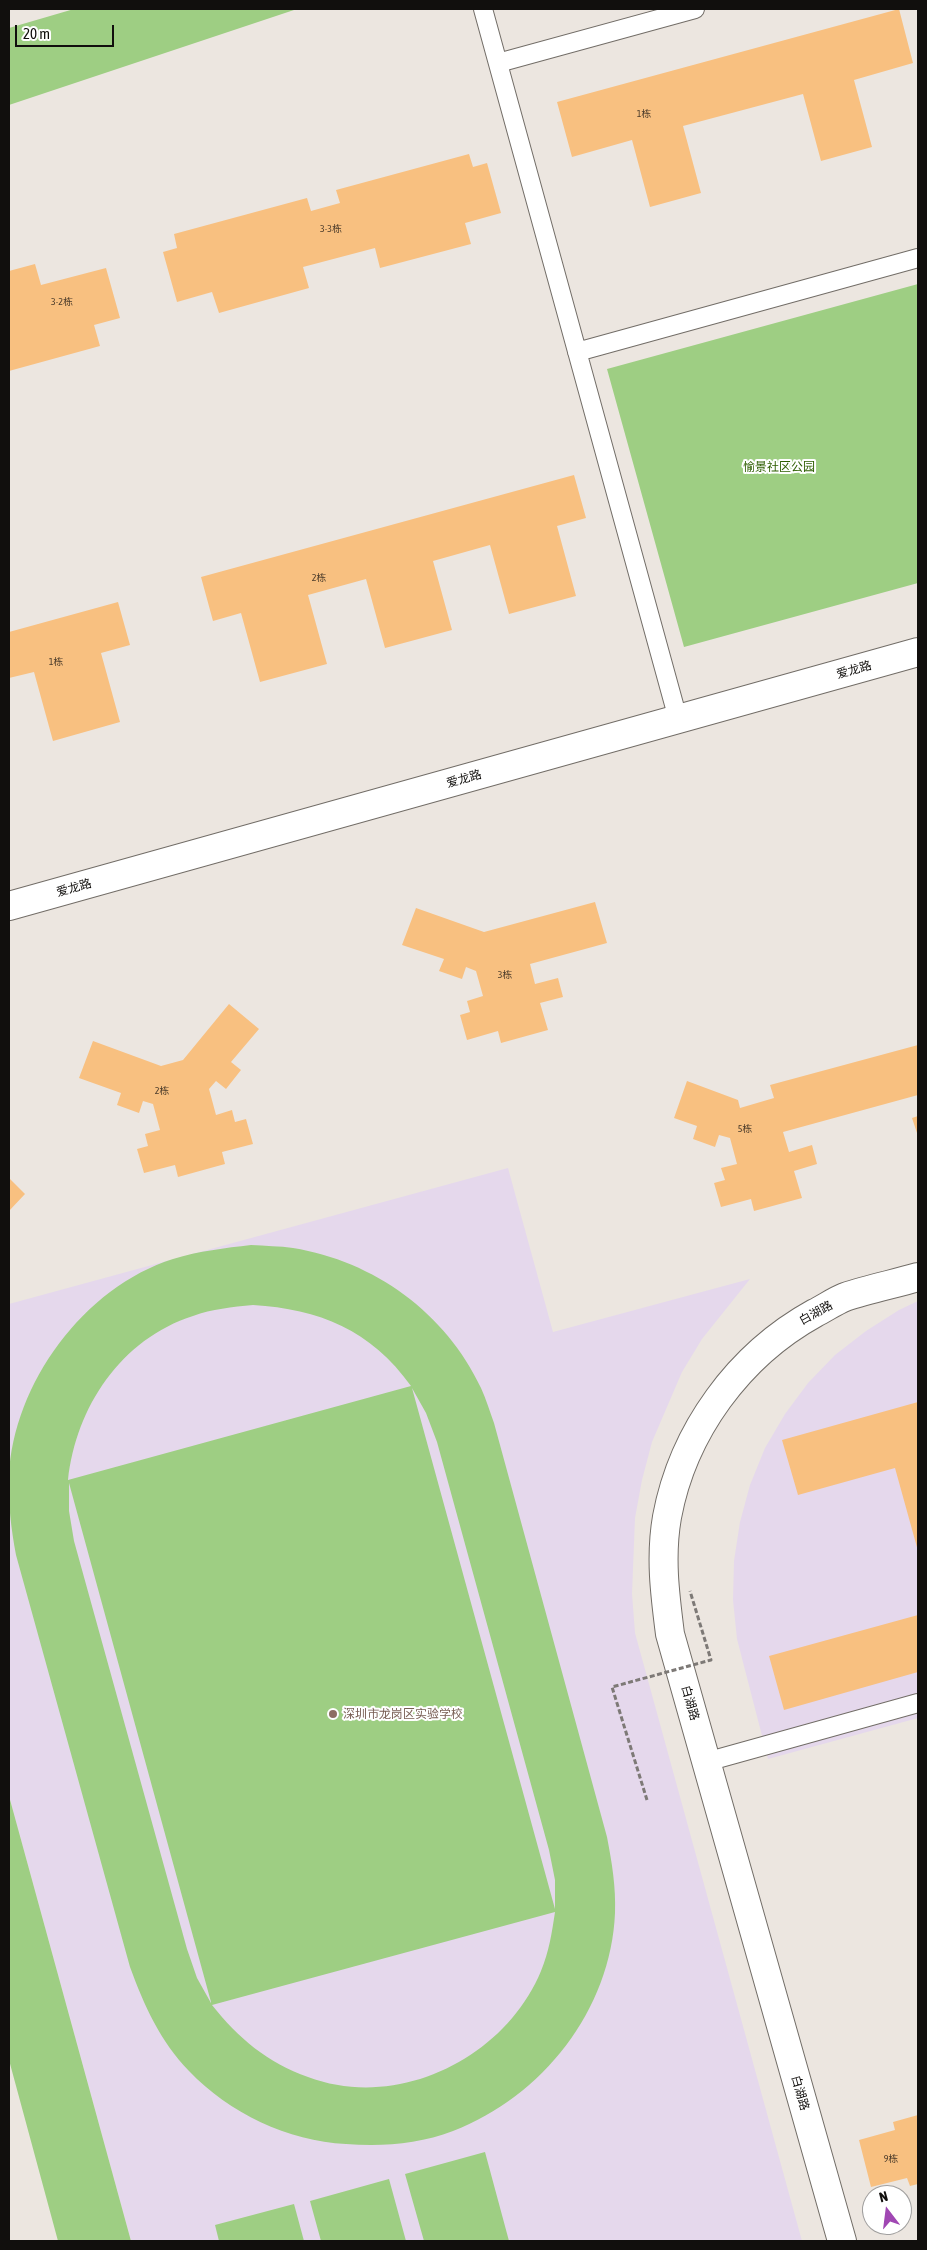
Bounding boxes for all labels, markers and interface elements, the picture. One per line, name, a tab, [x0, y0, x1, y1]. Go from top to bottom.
scale bar	[18, 15, 116, 47]
text: 20 m	[23, 25, 50, 42]
house number: 1栋	[637, 108, 651, 120]
house number: 3-3栋	[320, 223, 342, 235]
house number: 3-2栋	[51, 296, 73, 308]
park label: 愉景社区公园	[743, 460, 815, 474]
house number: 2栋	[312, 572, 326, 584]
house number: 1栋	[49, 656, 63, 668]
street label: 爱龙路	[835, 658, 873, 682]
street label: 爱龙路	[445, 767, 483, 791]
street label: 爱龙路	[55, 876, 93, 900]
house number: 3栋	[498, 969, 512, 981]
house number: 2栋	[155, 1085, 169, 1097]
house number: 5栋	[738, 1123, 752, 1135]
street label: 白湖路	[797, 1298, 835, 1328]
street label: 白湖路	[678, 1684, 702, 1722]
place label: 深圳市龙岗区实验学校	[343, 1707, 463, 1721]
marker: 深圳市龙岗区实验学校	[327, 1708, 339, 1720]
street label: 白湖路	[788, 2074, 812, 2112]
house number: 9栋	[884, 2153, 898, 2165]
north arrow	[862, 2185, 912, 2235]
text: N	[877, 2188, 889, 2205]

